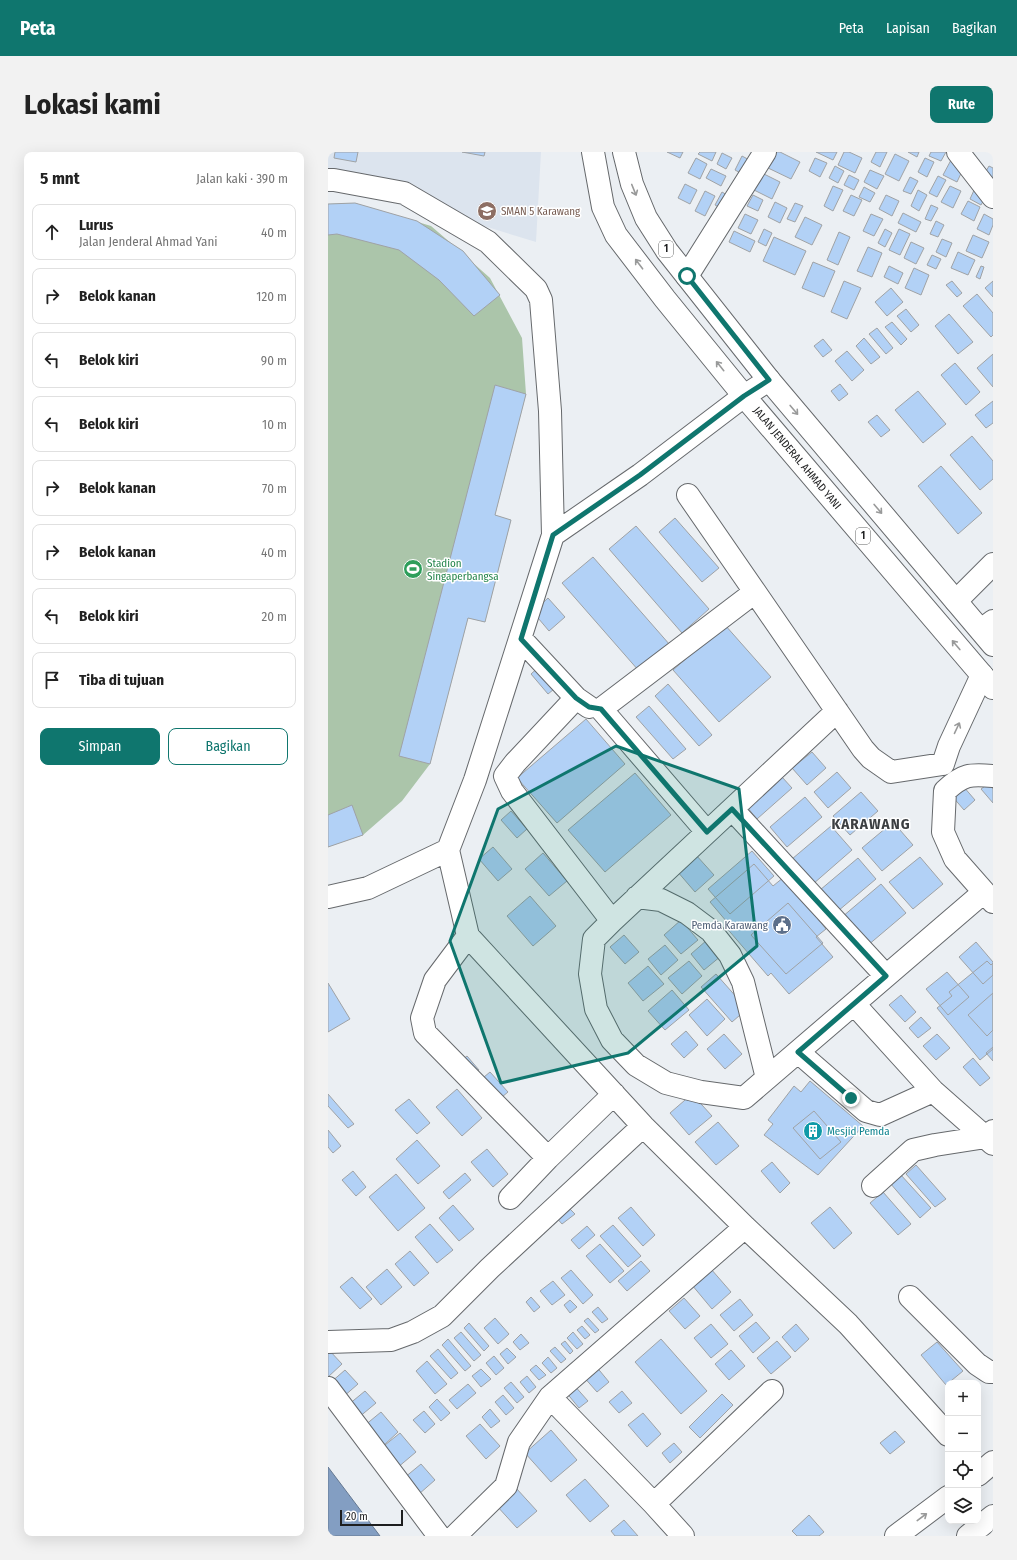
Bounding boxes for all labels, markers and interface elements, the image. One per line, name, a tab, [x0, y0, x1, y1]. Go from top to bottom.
text: Peta	[20, 17, 55, 40]
text: Peta	[839, 20, 864, 37]
text: Lapisan	[886, 20, 930, 37]
text: Bagikan	[952, 20, 997, 37]
button: Rute	[930, 86, 993, 123]
text: Lokasi kami	[24, 88, 161, 121]
text: 5 mnt	[40, 168, 80, 189]
text: Jalan kaki · 390 m	[196, 171, 288, 186]
one-way arrow	[631, 183, 638, 195]
school or university icon: SMAN 5 Karawang	[476, 200, 498, 222]
place label: SMAN 5 Karawang	[501, 205, 581, 218]
text: Lurus	[79, 216, 113, 234]
icon: ahead	[41, 221, 63, 243]
text: 40 m	[261, 225, 287, 240]
text: Jalan Jenderal Ahmad Yani	[79, 234, 218, 249]
road number: 1	[659, 241, 673, 257]
one-way arrow	[634, 259, 643, 270]
route start	[678, 267, 696, 285]
icon: right	[41, 285, 63, 307]
text: Belok kanan	[79, 287, 156, 305]
text: 120 m	[256, 289, 287, 304]
icon: left	[41, 349, 63, 371]
text: Belok kiri	[79, 351, 139, 369]
text: 90 m	[261, 353, 287, 368]
one-way arrow	[715, 360, 724, 371]
street label: JALAN JENDERAL AHMAD YANI	[750, 404, 844, 512]
one-way arrow	[789, 405, 799, 415]
icon: left	[41, 413, 63, 435]
text: Belok kiri	[79, 415, 139, 433]
text: 10 m	[262, 417, 287, 432]
icon: right	[41, 477, 63, 499]
text: Belok kanan	[79, 479, 156, 497]
text: 70 m	[262, 481, 287, 496]
one-way arrow	[874, 504, 883, 515]
road number: 1	[856, 528, 870, 544]
icon: right	[41, 541, 63, 563]
text: Belok kanan	[79, 543, 156, 561]
text: 40 m	[261, 545, 287, 560]
place label: Stadion Singaperbangsa	[427, 557, 499, 583]
sports icon: Stadion Singaperbangsa	[402, 558, 424, 580]
icon: left	[41, 605, 63, 627]
text: Belok kiri	[79, 607, 139, 625]
text: 20 m	[261, 609, 287, 624]
one-way arrow	[952, 640, 961, 650]
icon: arrive	[41, 669, 63, 691]
text: Tiba di tujuan	[79, 671, 164, 689]
one-way arrow	[954, 722, 961, 734]
button: Simpan	[40, 728, 160, 765]
button: Bagikan	[168, 728, 288, 765]
district label: KARAWANG	[832, 815, 911, 833]
public building icon: Pemda Karawang	[771, 914, 793, 936]
place label: Pemda Karawang	[691, 919, 769, 932]
route end	[842, 1089, 860, 1107]
building icon: Mesjid Pemda	[802, 1120, 824, 1142]
place label: Mesjid Pemda	[827, 1125, 890, 1138]
map controls	[945, 1380, 981, 1524]
button: +	[945, 1380, 981, 1416]
button: −	[945, 1416, 981, 1452]
button: locate	[945, 1452, 981, 1488]
button: layers	[945, 1488, 981, 1524]
scale bar	[340, 1508, 403, 1527]
text: 20 m	[346, 1510, 368, 1523]
one-way arrow	[916, 1512, 927, 1521]

